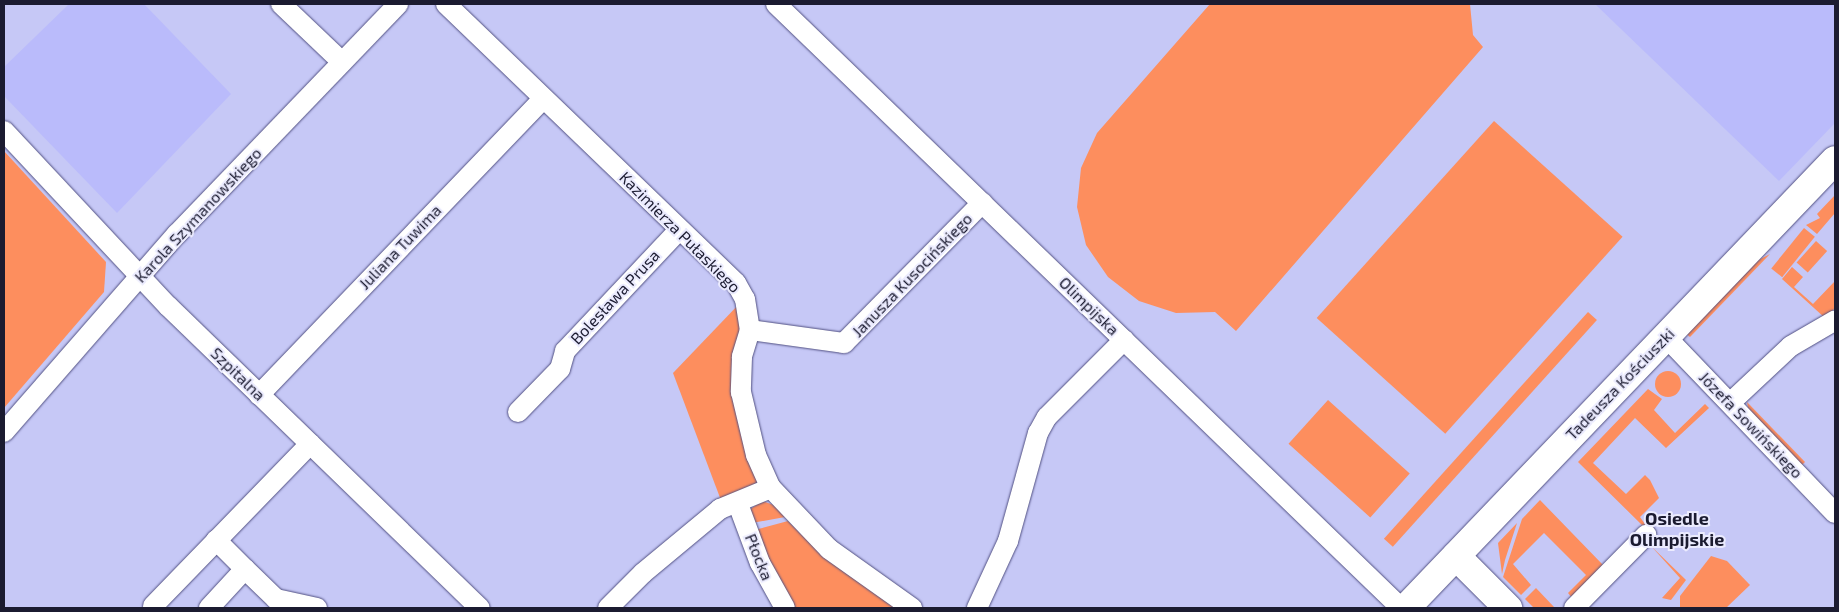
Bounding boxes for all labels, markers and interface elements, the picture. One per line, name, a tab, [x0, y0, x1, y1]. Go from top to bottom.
street label: Karola Szymanowskiego	[131, 144, 265, 286]
street label: Kazimierza Pułaskiego	[615, 167, 745, 297]
street label: Juliana Tuwima	[355, 201, 445, 293]
street label: Janusza Kusocińskiego	[848, 209, 976, 341]
street label: Bolesława Prusa	[566, 246, 664, 348]
street label: Olimpijska	[1055, 273, 1123, 339]
street label: Tadeusza Kościuszki	[1562, 324, 1678, 444]
street label: Szpitalna	[207, 343, 269, 405]
street label: Józefa Sowińskiego	[1695, 368, 1807, 482]
district label: Osiedle Olimpijskie	[1630, 508, 1724, 550]
street label: Płocka	[741, 531, 777, 583]

